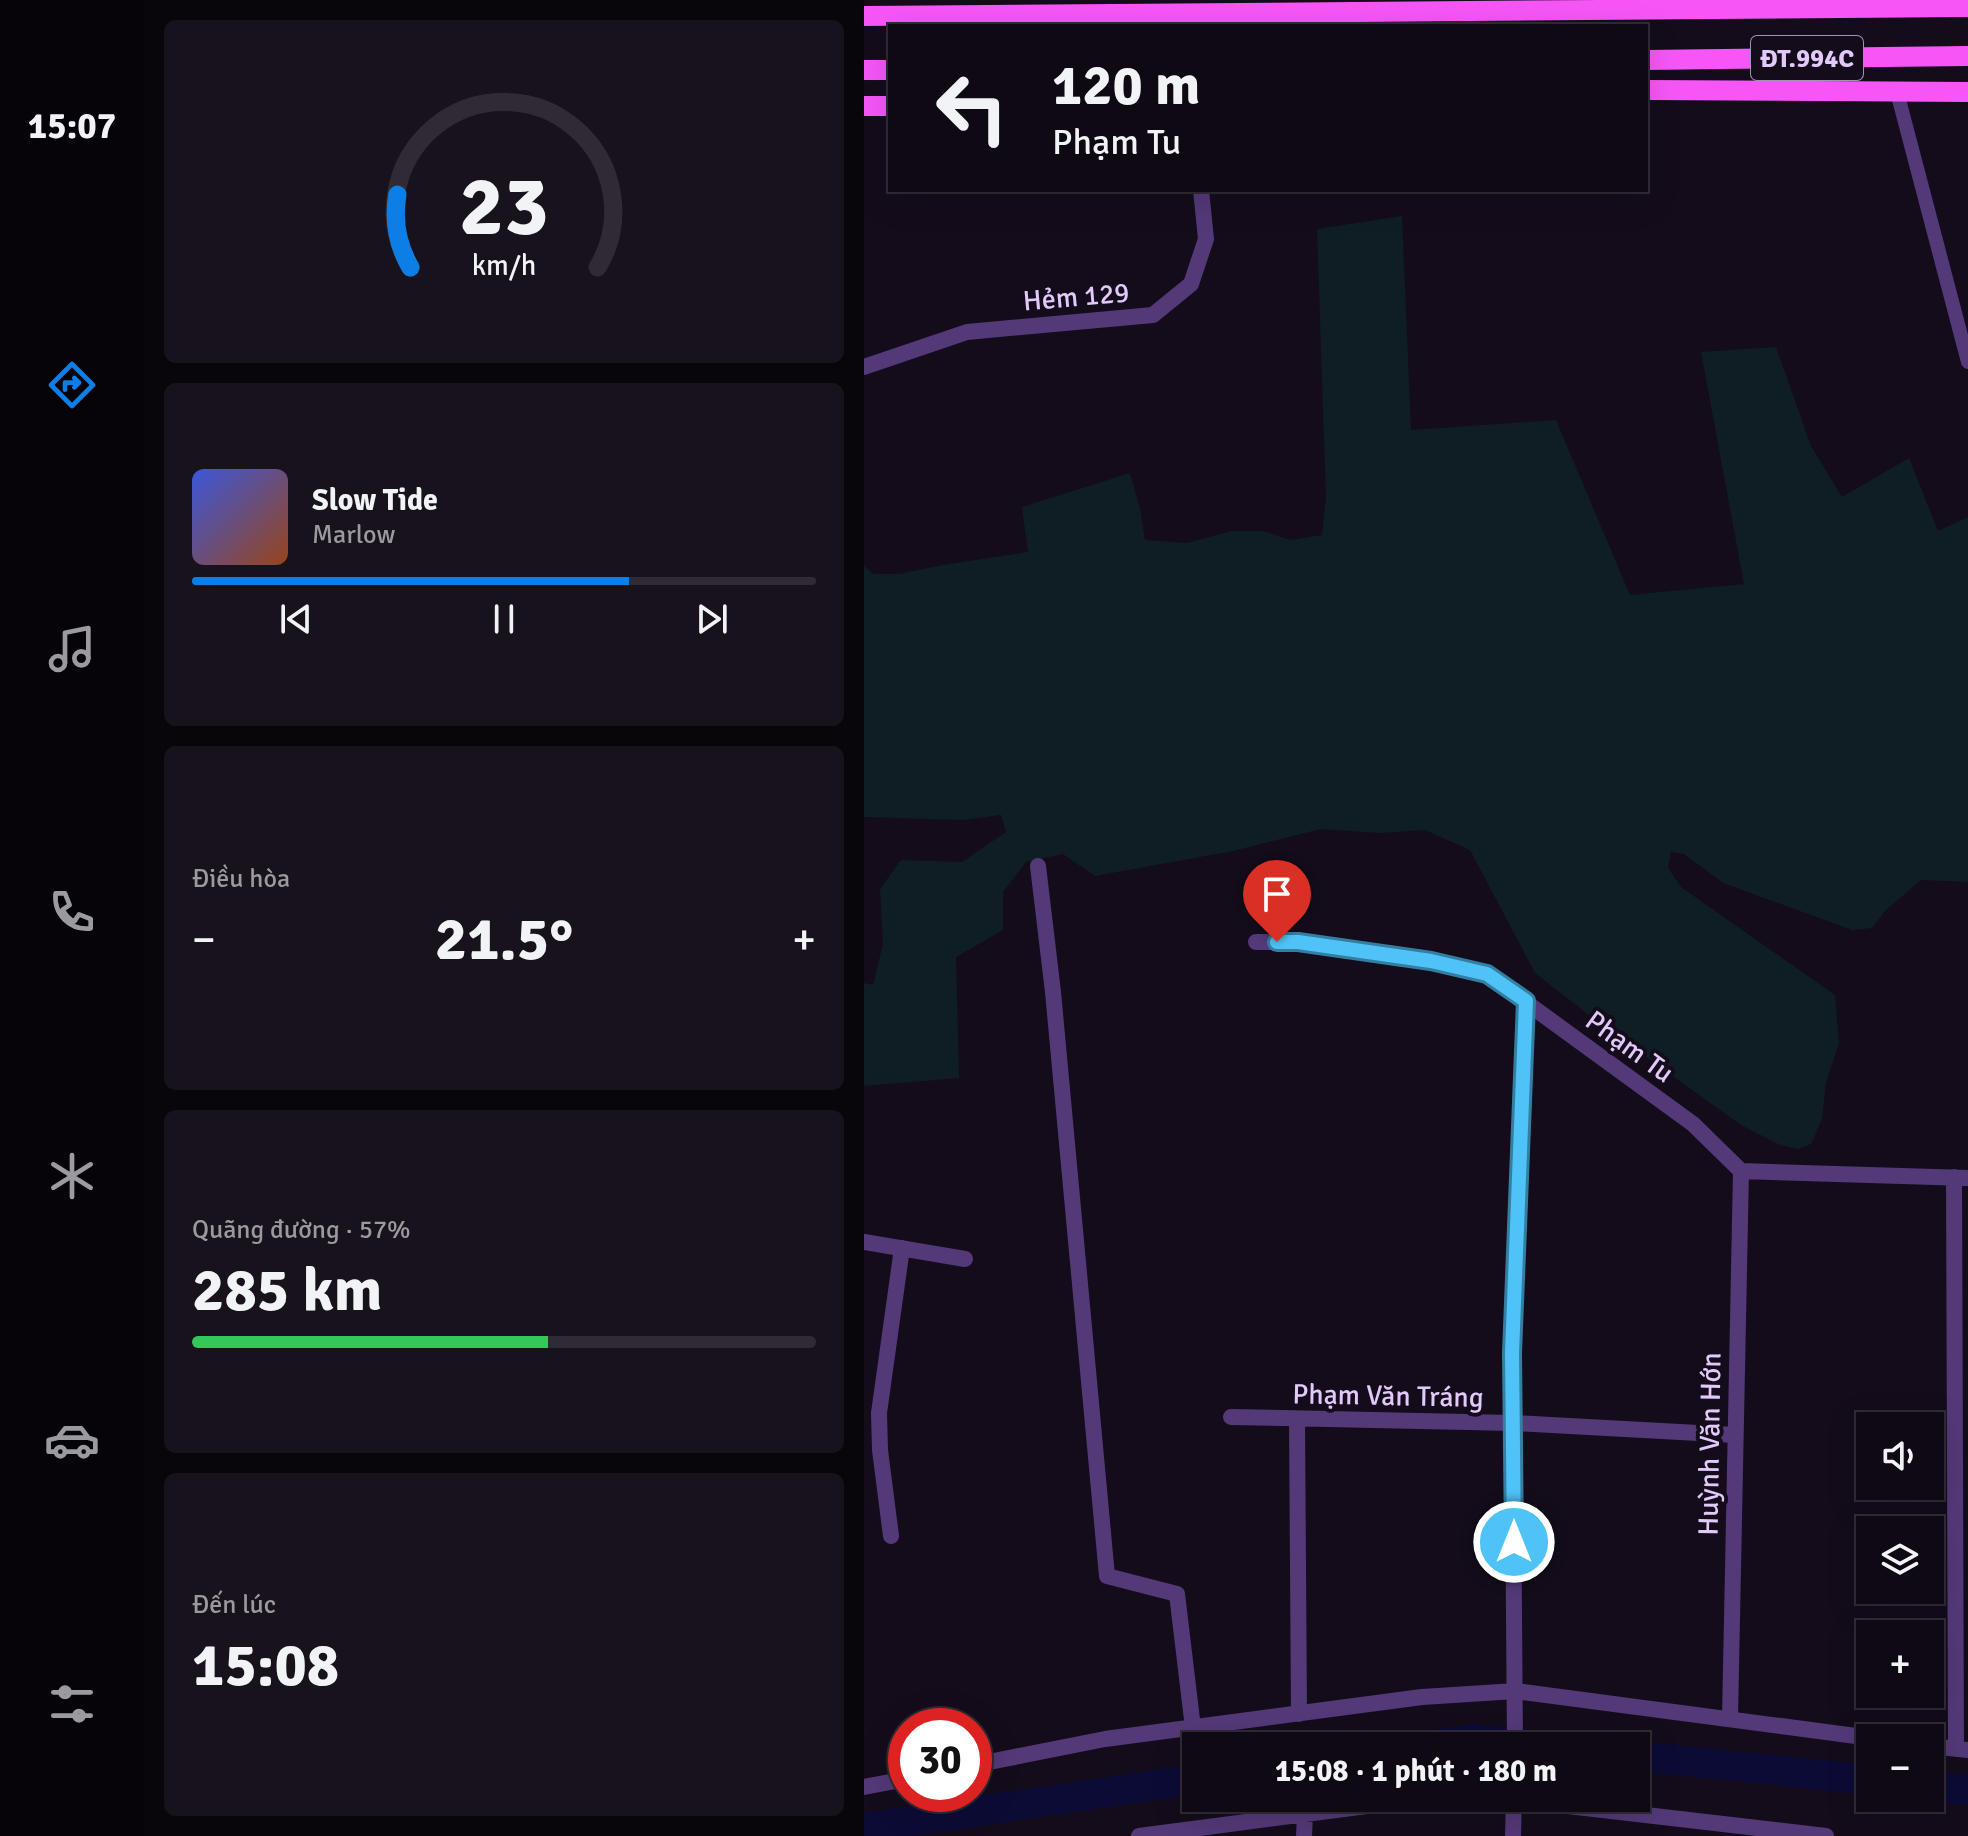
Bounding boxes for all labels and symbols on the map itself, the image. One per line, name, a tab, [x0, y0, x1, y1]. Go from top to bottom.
road number: ĐT.994C	[1751, 36, 1863, 80]
street label: Hẻm 129	[1021, 275, 1131, 319]
pin	[1243, 860, 1311, 942]
street label: Phạm Tu	[1579, 1003, 1680, 1090]
street label: Huỳnh Văn Hớn	[1691, 1352, 1729, 1536]
street label: Phạm Văn Tráng	[1292, 1377, 1484, 1415]
position arrow	[1472, 1500, 1556, 1584]
speed limit sign: 30	[888, 1708, 992, 1812]

